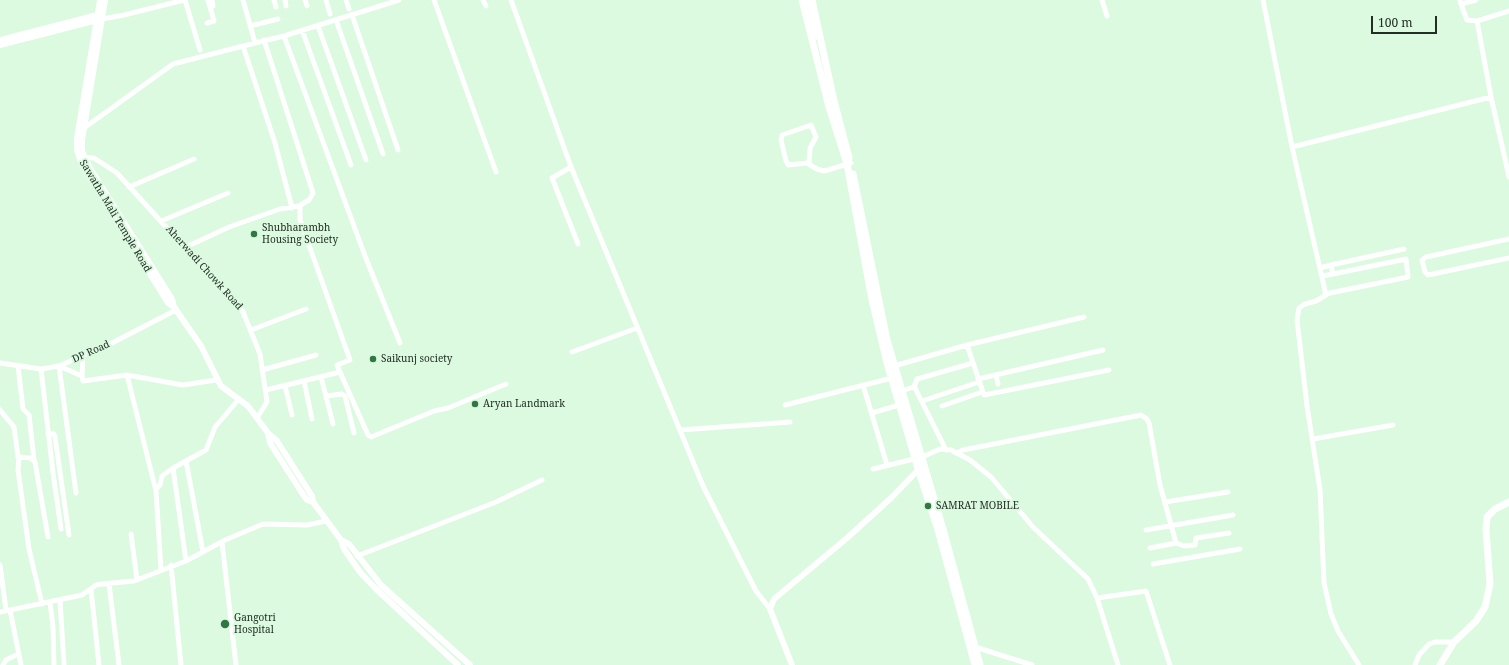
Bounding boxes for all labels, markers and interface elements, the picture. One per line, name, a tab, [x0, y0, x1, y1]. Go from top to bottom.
scale bar	[1373, 8, 1439, 34]
text: 100 m	[1378, 14, 1413, 31]
street label: Sawatha Mali Temple Road	[77, 158, 153, 274]
place label: Shubharambh Housing Society	[262, 222, 338, 246]
street label: Aherwadi Chowk Road	[163, 223, 245, 313]
marker: Shubharambh Housing Society	[249, 229, 259, 239]
street label: DP Road	[70, 338, 112, 366]
place label: Saikunj society	[381, 353, 452, 365]
marker: Saikunj society	[368, 354, 378, 364]
place label: Aryan Landmark	[483, 398, 565, 410]
marker: Aryan Landmark	[470, 399, 480, 409]
place label: SAMRAT MOBILE	[936, 500, 1019, 512]
marker: SAMRAT MOBILE	[923, 501, 933, 511]
place label: Gangotri Hospital	[234, 612, 276, 636]
marker: Gangotri Hospital	[219, 618, 231, 630]

